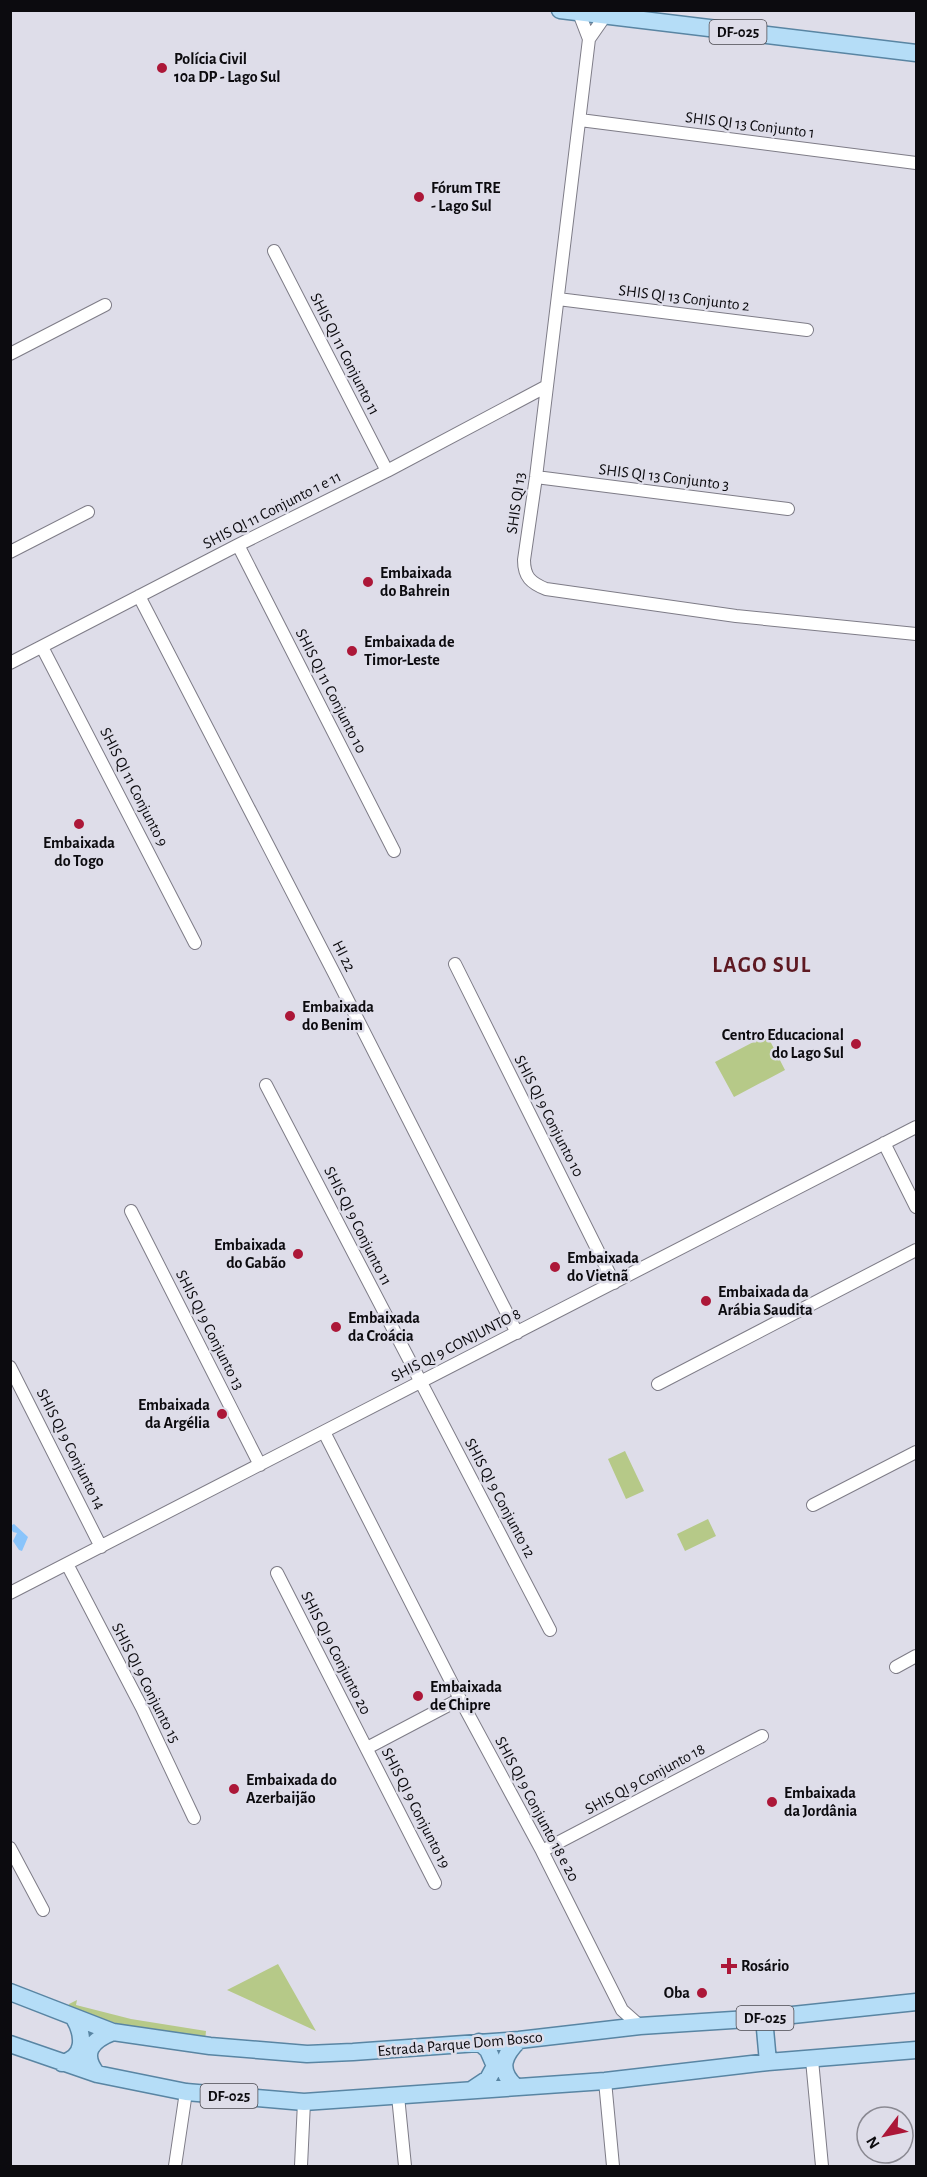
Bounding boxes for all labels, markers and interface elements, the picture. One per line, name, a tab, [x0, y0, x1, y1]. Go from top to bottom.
road number: DF-025	[710, 20, 766, 44]
place label: Polícia Civil 10a DP - Lago Sul	[174, 51, 281, 85]
marker: Polícia Civil 10a DP - Lago Sul	[155, 61, 169, 75]
street label: SHIS QI 13 Conjunto 1	[684, 109, 816, 142]
place label: Fórum TRE - Lago Sul	[431, 180, 500, 214]
marker: Fórum TRE - Lago Sul	[412, 190, 426, 204]
street label: SHIS QI 13 Conjunto 2	[617, 282, 750, 315]
street label: SHIS QI 11 Conjunto 11	[306, 290, 383, 418]
street label: SHIS QI 13 Conjunto 3	[598, 461, 730, 494]
street label: SHIS QI 11 Conjunto 1 e 11	[200, 468, 344, 553]
street label: SHIS QI 13	[504, 471, 529, 535]
place label: Embaixada do Bahrein	[380, 565, 452, 599]
marker: Embaixada do Bahrein	[361, 575, 375, 589]
street label: SHIS QI 11 Conjunto 10	[292, 626, 369, 756]
place label: Embaixada de Timor-Leste	[364, 634, 455, 668]
marker: Embaixada de Timor-Leste	[345, 644, 359, 658]
street label: SHIS QI 11 Conjunto 9	[96, 725, 171, 850]
marker: Embaixada do Togo	[72, 817, 86, 831]
place label: Embaixada do Togo	[43, 835, 115, 869]
street label: HI 22	[330, 938, 358, 974]
district label: LAGO SUL	[712, 954, 812, 976]
place label: Embaixada do Benim	[302, 999, 374, 1033]
marker: Embaixada do Benim	[283, 1009, 297, 1023]
place label: Centro Educacional do Lago Sul	[722, 1027, 844, 1061]
marker: Centro Educacional do Lago Sul	[849, 1037, 863, 1051]
street label: SHIS QI 9 Conjunto 10	[511, 1053, 587, 1180]
street label: SHIS QI 9 Conjunto 11	[320, 1164, 395, 1289]
place label: Embaixada do Gabão	[214, 1237, 286, 1271]
marker: Embaixada do Gabão	[291, 1247, 305, 1261]
place label: Embaixada do Vietnã	[567, 1250, 639, 1284]
marker: Embaixada do Vietnã	[548, 1260, 562, 1274]
street label: SHIS QI 9 Conjunto 13	[172, 1267, 247, 1393]
place label: Embaixada da Arábia Saudita	[718, 1284, 813, 1318]
marker: Embaixada da Arábia Saudita	[699, 1294, 713, 1308]
street label: SHIS QI 9 CONJUNTO 8	[389, 1305, 524, 1385]
place label: Embaixada da Croácia	[348, 1310, 420, 1344]
marker: Embaixada da Croácia	[329, 1320, 343, 1334]
street label: SHIS QI 9 Conjunto 14	[33, 1386, 109, 1513]
place label: Embaixada da Argélia	[138, 1397, 210, 1431]
marker: Embaixada da Argélia	[215, 1407, 229, 1421]
street label: SHIS QI 9 Conjunto 12	[461, 1436, 538, 1561]
street label: SHIS QI 9 Conjunto 20	[297, 1589, 374, 1718]
street label: SHIS QI 9 Conjunto 15	[108, 1620, 183, 1746]
place label: Embaixada de Chipre	[430, 1679, 502, 1713]
marker: Embaixada de Chipre	[411, 1689, 425, 1703]
street label: SHIS QI 9 Conjunto 18 e 20	[491, 1734, 582, 1885]
street label: SHIS QI 9 Conjunto 18	[582, 1741, 708, 1818]
street label: SHIS QI 9 Conjunto 19	[378, 1745, 453, 1871]
place label: Embaixada do Azerbaijão	[246, 1772, 337, 1807]
marker: Embaixada do Azerbaijão	[227, 1782, 241, 1796]
place label: Embaixada da Jordânia	[784, 1785, 858, 1819]
marker: Embaixada da Jordânia	[765, 1795, 779, 1809]
place label: Rosário	[741, 1958, 789, 1974]
marker: Rosário	[722, 1959, 736, 1973]
place label: Oba	[664, 1985, 690, 2001]
marker: Oba	[695, 1986, 709, 2000]
road number: DF-025	[736, 2006, 794, 2030]
street label: Estrada Parque Dom Bosco	[377, 2029, 543, 2059]
road number: DF-025	[200, 2084, 258, 2108]
north arrow	[855, 2105, 915, 2165]
text: N	[863, 2133, 883, 2151]

